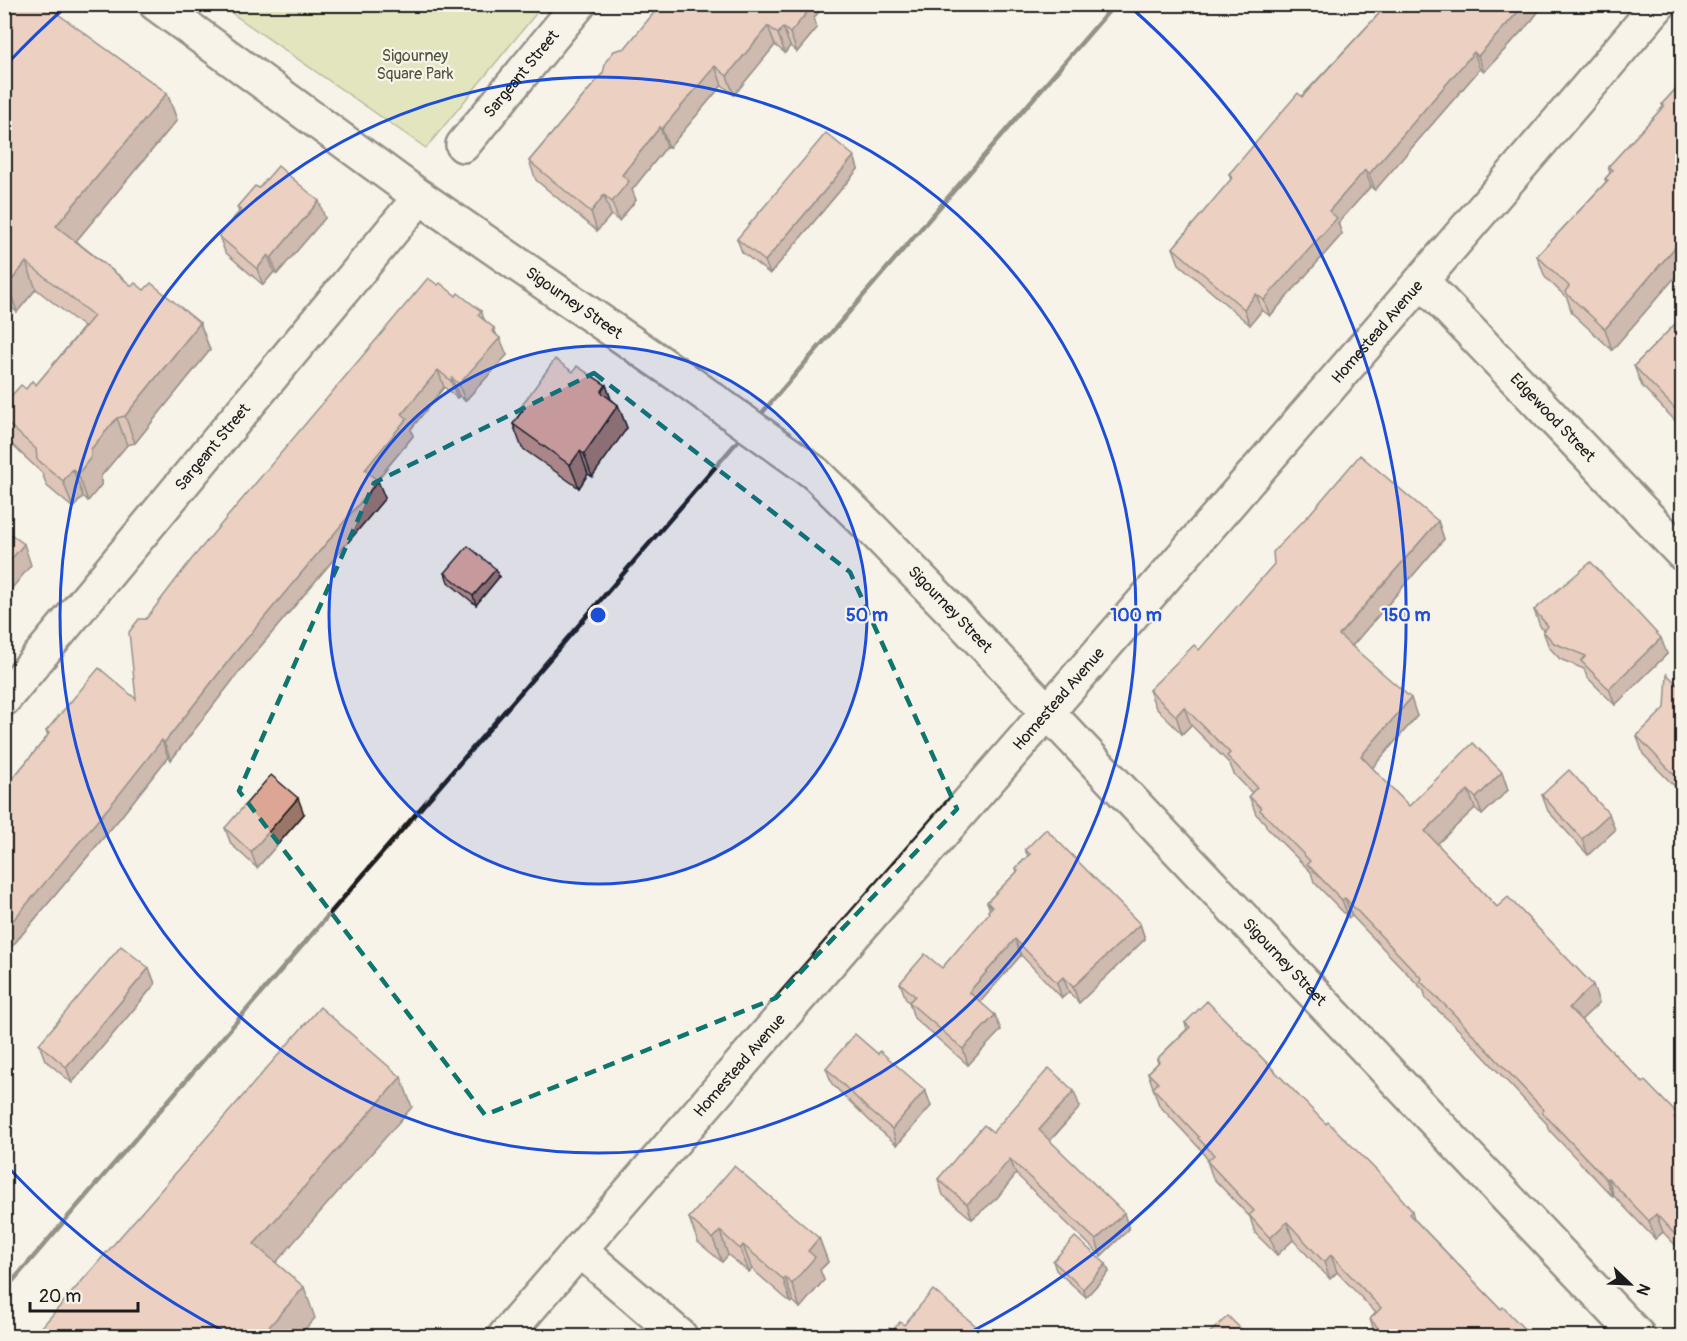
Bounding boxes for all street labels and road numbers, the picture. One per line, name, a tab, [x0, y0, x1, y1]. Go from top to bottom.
street label: Sargeant Street	[480, 26, 564, 122]
street label: Sigourney Street	[522, 263, 627, 344]
street label: Homestead Avenue	[1327, 276, 1427, 388]
street label: Edgewood Street	[1506, 369, 1600, 466]
street label: Sargeant Street	[171, 399, 255, 495]
street label: Sigourney Street	[904, 562, 997, 658]
street label: Homestead Avenue	[1009, 643, 1109, 755]
street label: Sigourney Street	[1238, 914, 1331, 1011]
street label: Homestead Avenue	[689, 1010, 790, 1121]

